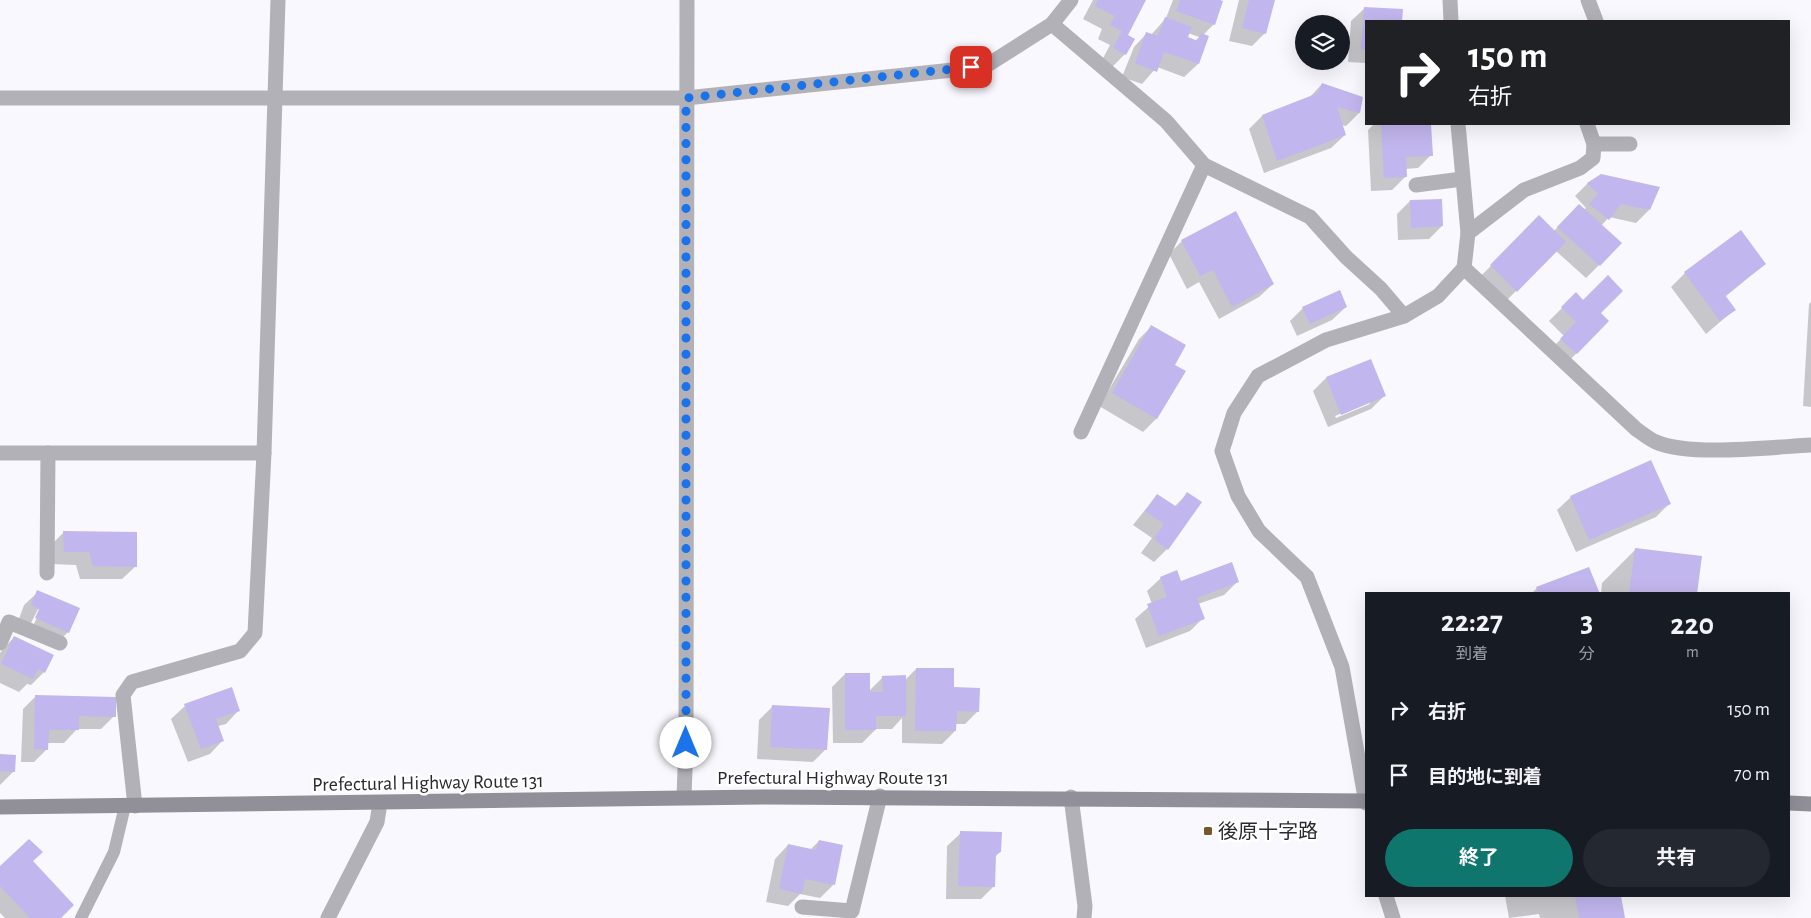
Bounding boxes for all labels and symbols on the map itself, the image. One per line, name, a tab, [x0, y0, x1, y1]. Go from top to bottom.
pin	[950, 46, 992, 88]
position arrow	[659, 716, 711, 768]
street label: Prefectural Highway Route 131	[717, 768, 949, 788]
street label: Prefectural Highway Route 131	[312, 771, 544, 795]
place label: 後原十字路	[1218, 820, 1318, 842]
marker: 後原十字路	[1202, 825, 1214, 837]

